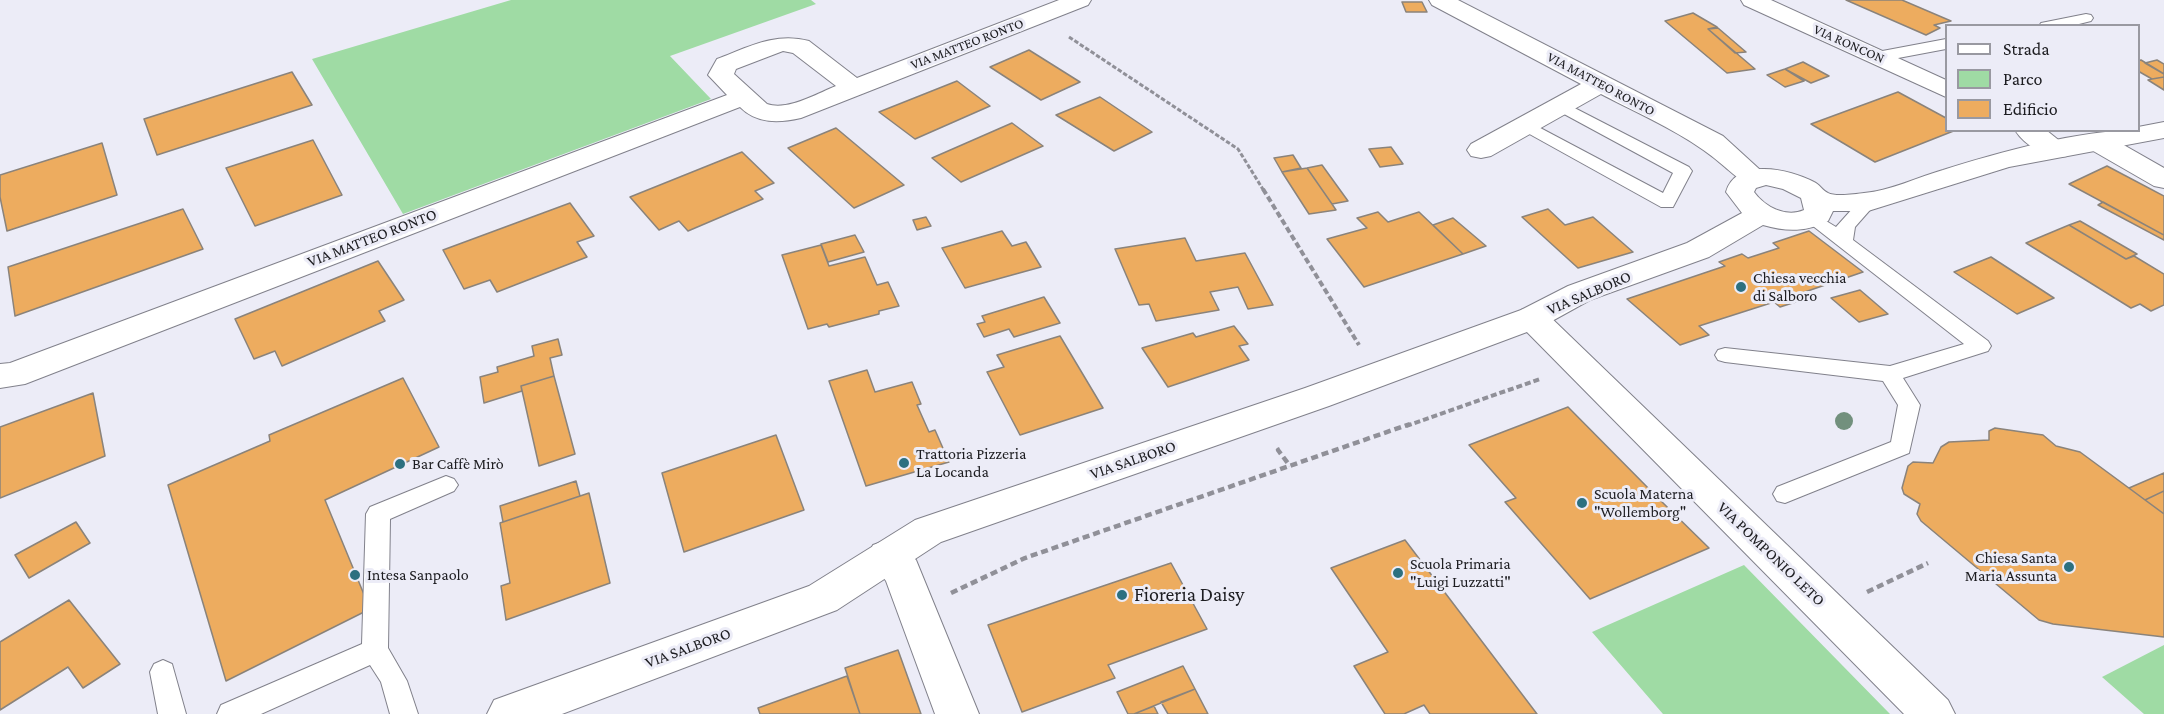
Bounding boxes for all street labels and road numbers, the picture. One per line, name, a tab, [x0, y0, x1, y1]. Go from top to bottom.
street label: VIA MATTEO RONTO	[908, 15, 1026, 73]
street label: VIA RONCON	[1811, 21, 1887, 67]
street label: VIA MATTEO RONTO	[1544, 48, 1658, 120]
street label: VIA MATTEO RONTO	[305, 205, 439, 271]
street label: VIA SALBORO	[1544, 267, 1634, 319]
street label: VIA SALBORO	[1088, 436, 1178, 484]
street label: VIA POMPONIO LETO	[1713, 498, 1829, 610]
street label: VIA SALBORO	[643, 624, 733, 672]

